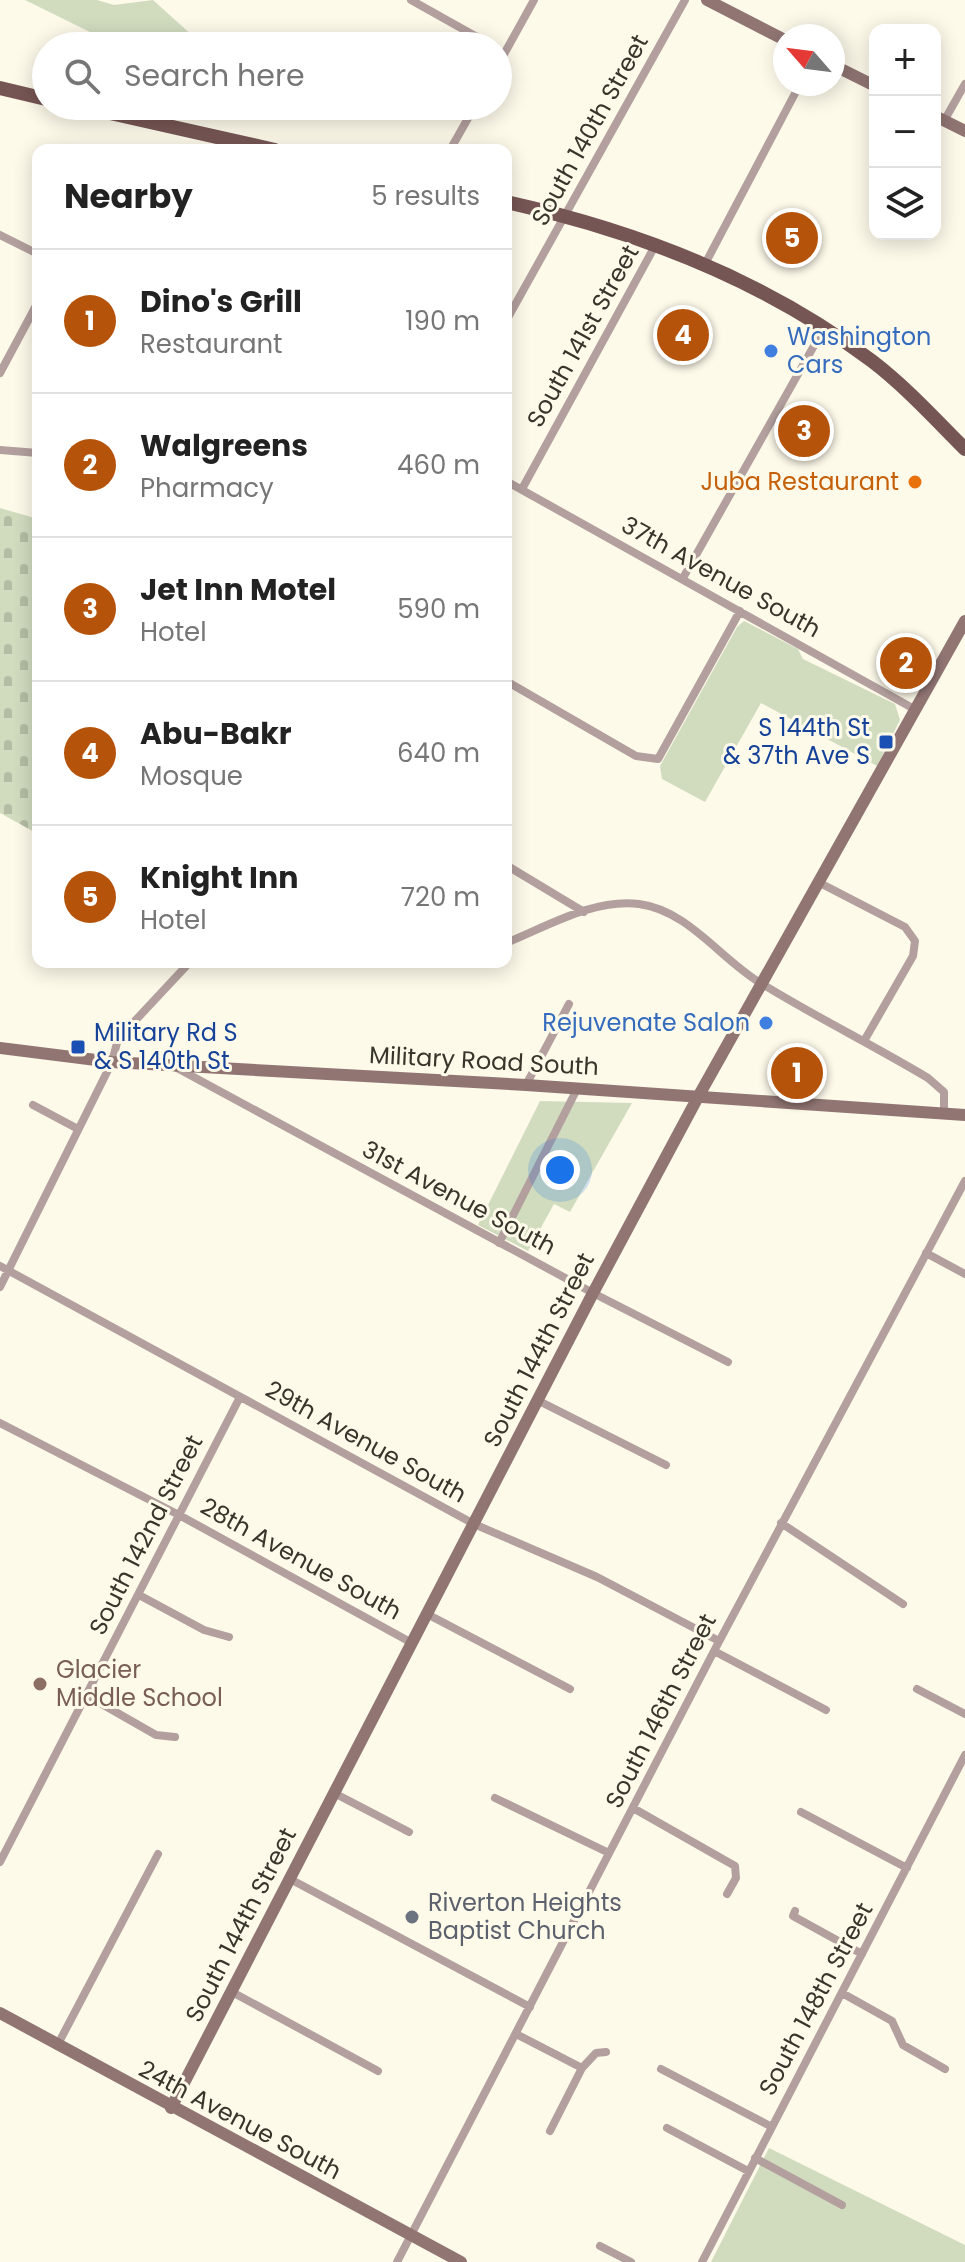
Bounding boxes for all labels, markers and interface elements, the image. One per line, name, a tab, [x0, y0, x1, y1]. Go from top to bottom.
north arrow	[773, 24, 845, 96]
map controls	[869, 24, 941, 240]
button: +	[869, 24, 941, 96]
street label: South 140th Street	[523, 28, 656, 231]
search box	[32, 32, 512, 120]
icon: search	[60, 54, 104, 98]
text: Search here	[124, 54, 305, 97]
button: −	[869, 96, 941, 168]
button: layers	[869, 168, 941, 240]
text: Nearby	[64, 172, 193, 220]
text: 5 results	[371, 178, 480, 214]
pin: 5	[766, 208, 818, 268]
street label: South 141st Street	[519, 239, 646, 433]
text: Dino's Grill	[140, 280, 302, 323]
text: 1	[85, 303, 95, 339]
text: 190 m	[405, 303, 480, 339]
pin: 4	[657, 305, 709, 365]
place label: Washington Cars	[787, 320, 931, 381]
text: Restaurant	[140, 326, 283, 362]
marker: Washington Cars	[762, 342, 780, 360]
pin: 3	[778, 401, 830, 461]
text: Walgreens	[140, 424, 308, 467]
text: 2	[83, 447, 97, 483]
text: 460 m	[397, 447, 480, 483]
place label: Juba Restaurant	[700, 465, 899, 498]
text: Pharmacy	[140, 470, 274, 506]
marker: Juba Restaurant	[906, 473, 924, 491]
street label: 37th Avenue South	[616, 508, 827, 645]
text: Jet Inn Motel	[140, 568, 336, 611]
text: 3	[82, 591, 98, 627]
text: 590 m	[397, 591, 480, 627]
text: Hotel	[140, 614, 207, 650]
pin: 2	[880, 633, 932, 693]
place label: S 144th St & 37th Ave S	[723, 711, 870, 772]
text: Abu-Bakr	[140, 712, 292, 755]
marker: S 144th St & 37th Ave S	[877, 733, 895, 751]
text: 4	[81, 735, 99, 771]
text: 640 m	[397, 735, 480, 771]
text: Mosque	[140, 758, 243, 794]
text: Knight Inn	[140, 856, 298, 899]
text: 5	[82, 879, 98, 915]
text: 720 m	[401, 879, 480, 915]
text: Hotel	[140, 902, 207, 938]
place label: Rejuvenate Salon	[542, 1006, 750, 1039]
marker: Rejuvenate Salon	[757, 1014, 775, 1032]
place label: Military Rd S & S 140th St	[94, 1016, 238, 1077]
marker: Military Rd S & S 140th St	[69, 1038, 87, 1056]
street label: Military Road South	[368, 1038, 600, 1083]
pin: 1	[771, 1043, 823, 1103]
street label: 31st Avenue South	[357, 1133, 562, 1263]
your location	[540, 1150, 580, 1190]
street label: South 144th Street	[475, 1247, 602, 1453]
street label: 29th Avenue South	[260, 1373, 473, 1511]
street label: South 142nd Street	[81, 1429, 210, 1640]
street label: 28th Avenue South	[195, 1490, 408, 1628]
street label: South 146th Street	[597, 1608, 724, 1814]
place label: Glacier Middle School	[56, 1653, 223, 1714]
marker: Glacier Middle School	[31, 1675, 49, 1693]
street label: South 144th Street	[177, 1822, 304, 2028]
place label: Riverton Heights Baptist Church	[428, 1886, 622, 1947]
street label: South 148th Street	[751, 1897, 880, 2101]
marker: Riverton Heights Baptist Church	[403, 1908, 421, 1926]
street label: 24th Avenue South	[133, 2052, 347, 2187]

